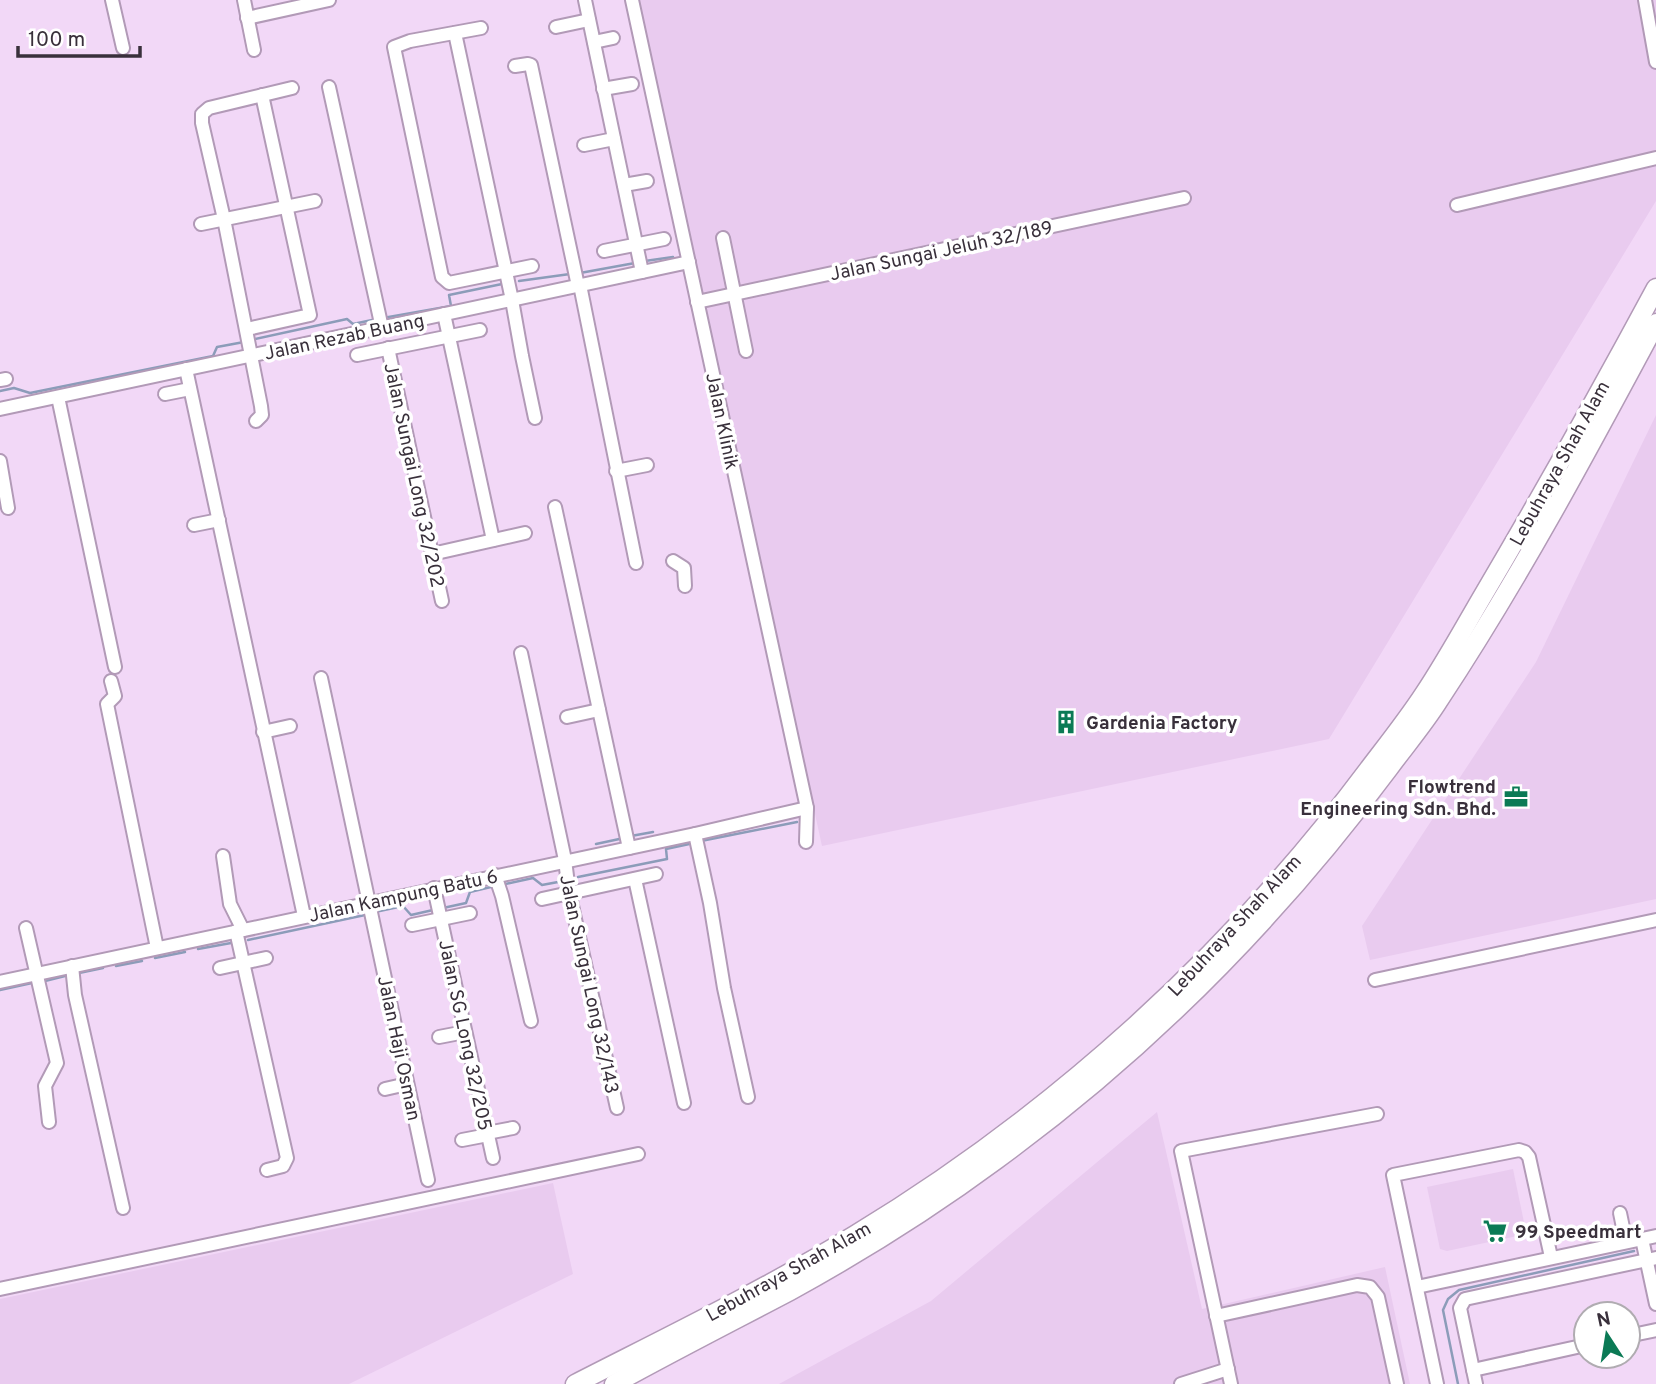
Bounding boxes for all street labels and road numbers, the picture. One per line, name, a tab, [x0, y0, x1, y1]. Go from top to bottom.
street label: Jalan Sungai Jeluh 32/189	[828, 217, 1055, 287]
street label: Jalan Rezab Buang	[262, 309, 427, 367]
street label: Jalan Sungai Long 32/202	[378, 361, 449, 590]
street label: Jalan Klinik	[699, 371, 743, 472]
street label: Lebuhraya Shah Alam	[1505, 377, 1616, 551]
street label: Lebuhraya Shah Alam	[1164, 851, 1307, 1002]
street label: Jalan Kampung Batu 6	[307, 865, 500, 929]
street label: Jalan Sungai Long 32/143	[553, 873, 623, 1096]
street label: Jalan SG Long 32/205	[432, 938, 496, 1133]
street label: Jalan Haji Osman	[371, 974, 425, 1123]
street label: Lebuhraya Shah Alam	[702, 1217, 876, 1328]

